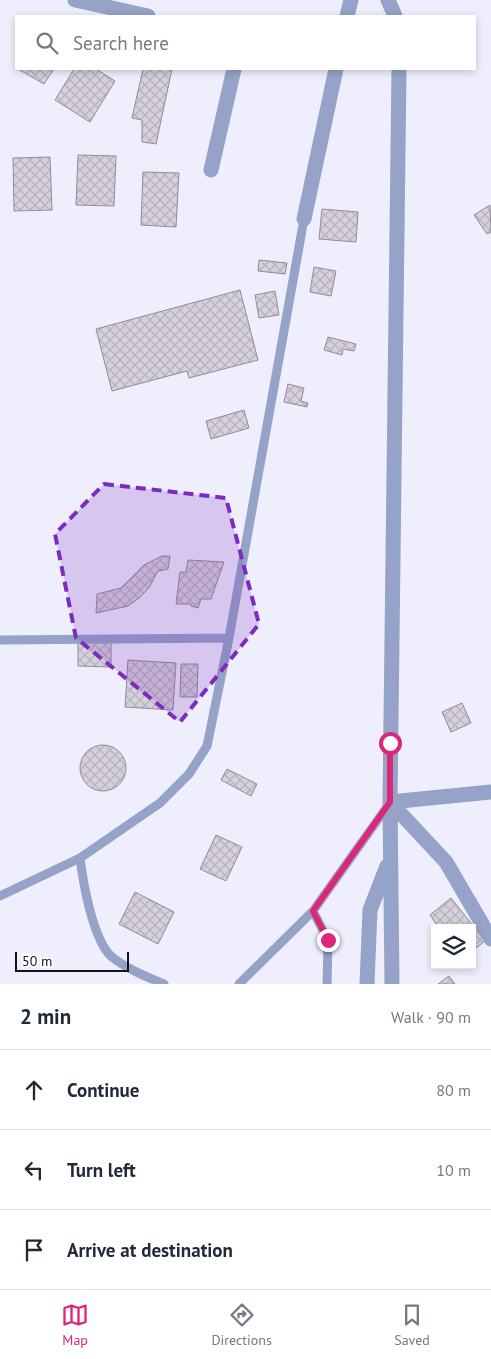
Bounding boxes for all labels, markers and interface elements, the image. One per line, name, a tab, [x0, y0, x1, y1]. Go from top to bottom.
search box	[15, 15, 476, 70]
icon: search	[33, 29, 61, 57]
text: Search here	[73, 31, 169, 55]
route start	[379, 732, 402, 755]
map controls	[431, 924, 476, 969]
button: layers	[431, 924, 476, 969]
route end	[317, 929, 340, 952]
scale bar	[15, 949, 129, 972]
text: 50 m	[22, 952, 52, 970]
text: 2 min	[20, 1003, 71, 1030]
text: Walk · 90 m	[391, 1007, 471, 1027]
icon: ahead	[20, 1076, 48, 1104]
text: Continue	[67, 1078, 139, 1102]
text: 80 m	[436, 1080, 471, 1100]
icon: left	[20, 1156, 48, 1184]
text: Turn left	[67, 1158, 136, 1182]
text: 10 m	[436, 1160, 471, 1180]
icon: arrive	[20, 1236, 48, 1264]
text: Arrive at destination	[67, 1238, 233, 1262]
tab: Map	[61, 1301, 89, 1349]
tab: Directions	[211, 1301, 272, 1349]
tab: Saved	[394, 1301, 430, 1349]

